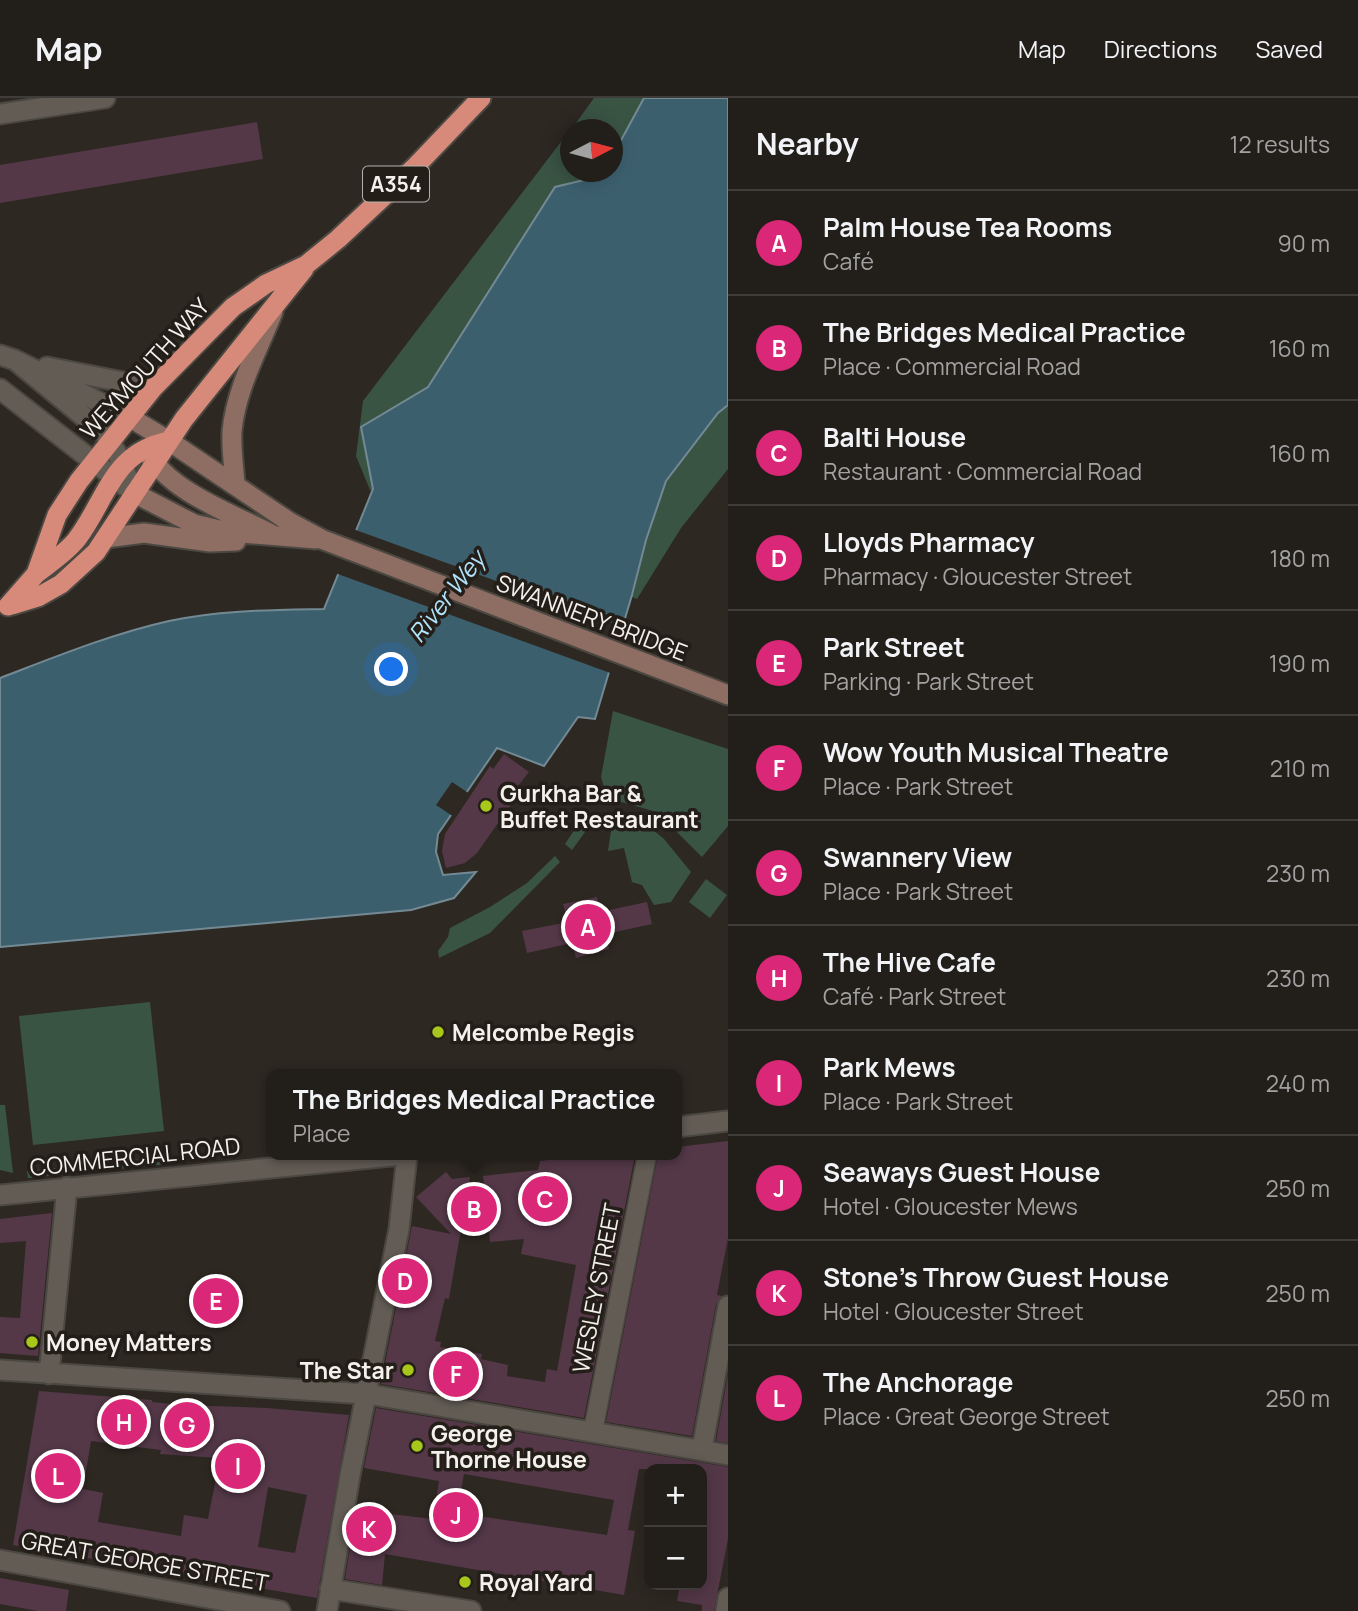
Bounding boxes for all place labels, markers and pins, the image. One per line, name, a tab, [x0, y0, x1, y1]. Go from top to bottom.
place label: Gurkha Bar & Buffet Restaurant	[500, 777, 699, 835]
marker: Gurkha Bar & Buffet Restaurant	[478, 798, 494, 814]
pin: A	[565, 901, 611, 953]
place label: Melcombe Regis	[452, 1016, 634, 1048]
marker: Melcombe Regis	[430, 1024, 446, 1040]
pin: C	[522, 1173, 568, 1225]
pin: B	[451, 1183, 497, 1235]
pin: D	[382, 1255, 428, 1307]
pin: E	[193, 1275, 239, 1327]
place label: Money Matters	[46, 1326, 212, 1358]
marker: Money Matters	[24, 1334, 40, 1350]
pin: F	[433, 1348, 479, 1400]
place label: The Star	[300, 1354, 394, 1386]
marker: The Star	[400, 1362, 416, 1378]
pin: H	[101, 1396, 147, 1448]
pin: G	[164, 1399, 210, 1451]
place label: George Thorne House	[431, 1417, 587, 1475]
marker: George Thorne House	[409, 1438, 425, 1454]
pin: I	[215, 1440, 261, 1492]
pin: L	[35, 1450, 81, 1502]
pin: J	[433, 1489, 479, 1541]
pin: K	[346, 1503, 392, 1555]
place label: Royal Yard	[479, 1566, 593, 1598]
marker: Royal Yard	[457, 1574, 473, 1590]

